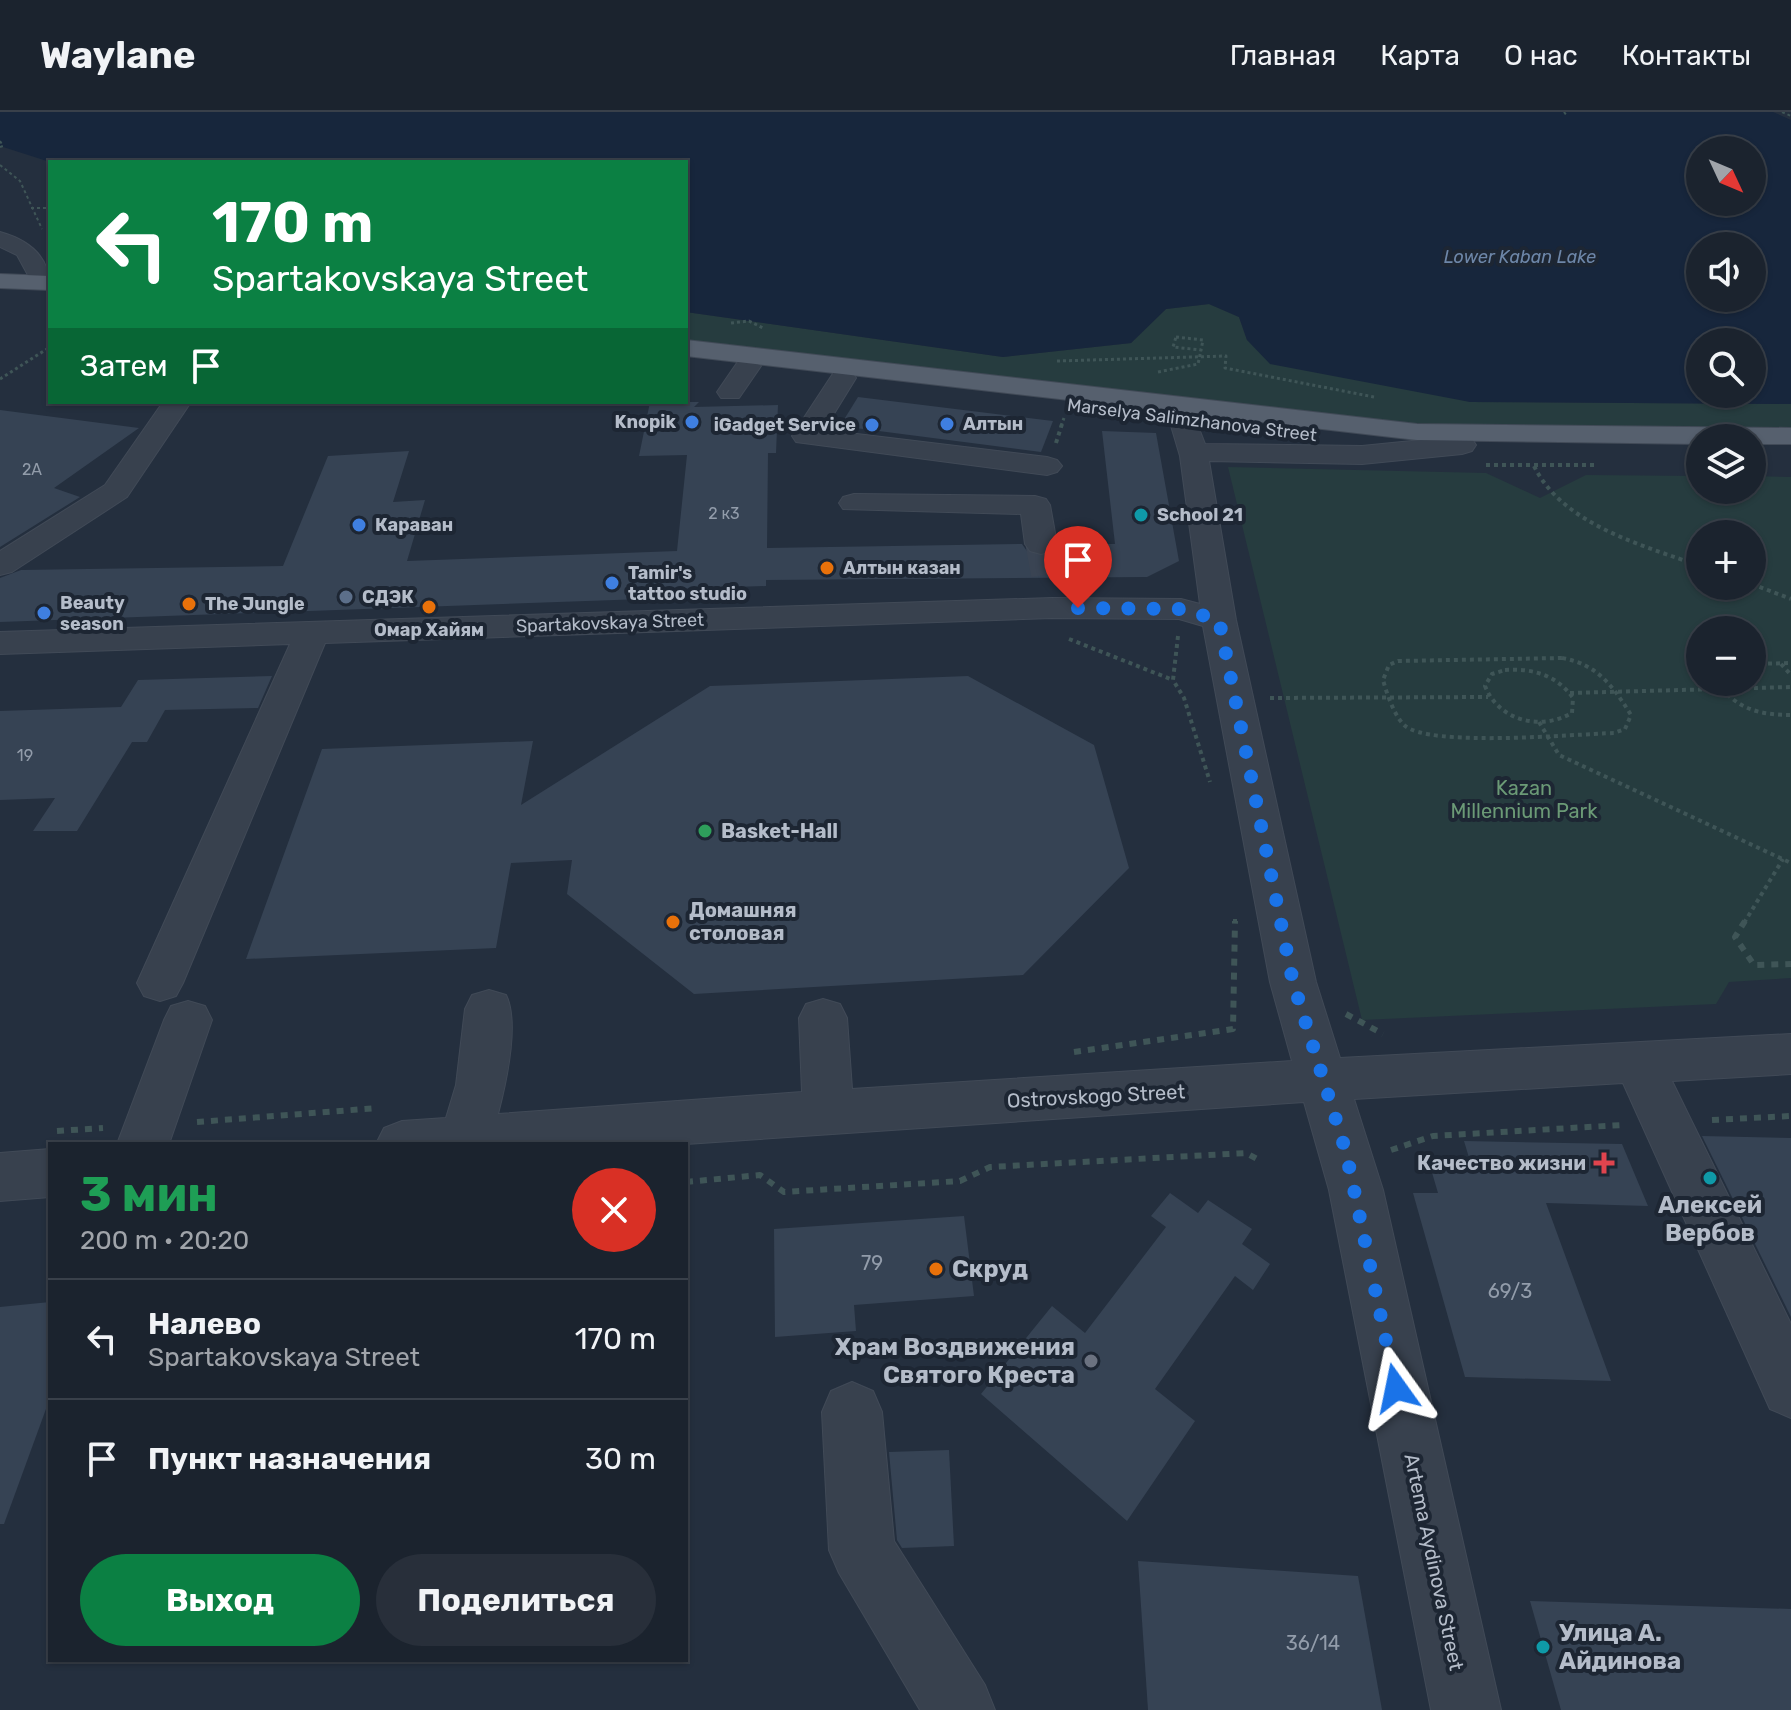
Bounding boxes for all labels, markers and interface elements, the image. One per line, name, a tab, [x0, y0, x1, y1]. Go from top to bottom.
text: Waylane	[40, 32, 196, 78]
text: Главная	[1230, 39, 1336, 72]
text: Карта	[1380, 39, 1460, 72]
text: О нас	[1504, 39, 1578, 72]
text: Контакты	[1622, 39, 1751, 72]
north arrow	[1686, 136, 1766, 216]
map controls	[1686, 136, 1766, 696]
text: 170 m	[212, 190, 373, 256]
icon: left	[80, 192, 184, 296]
button: sound	[1686, 232, 1766, 312]
water label: Lower Kaban Lake	[1444, 246, 1596, 268]
text: Spartakovskaya Street	[212, 257, 588, 300]
button: search	[1686, 328, 1766, 408]
icon: arrive	[184, 344, 228, 388]
text: Затем	[80, 348, 168, 384]
street label: Marselya Salimzhanova Street	[1066, 394, 1318, 446]
place label: Knopik	[614, 411, 676, 433]
marker: Knopik	[683, 413, 701, 431]
place label: Алтын	[963, 413, 1023, 435]
place label: iGadget Service	[714, 414, 856, 436]
marker: Алтын	[938, 415, 956, 433]
marker: iGadget Service	[863, 416, 881, 434]
button: layers	[1686, 424, 1766, 504]
house number: 2А	[22, 460, 42, 479]
house number: 2 к3	[708, 504, 740, 523]
place label: School 21	[1157, 504, 1243, 526]
marker: School 21	[1132, 506, 1150, 524]
place label: Караван	[375, 514, 453, 536]
marker: Караван	[350, 516, 368, 534]
button: +	[1686, 520, 1766, 600]
pin	[1044, 526, 1112, 608]
icon: arrive	[1056, 538, 1100, 582]
place label: Алтын казан	[843, 557, 961, 579]
marker: Алтын казан	[818, 559, 836, 577]
place label: Tamir's tattoo studio	[628, 562, 747, 605]
marker: Tamir's tattoo studio	[603, 574, 621, 592]
place label: СДЭК	[362, 586, 414, 608]
marker: СДЭК	[337, 588, 355, 606]
place label: Beauty season	[60, 592, 125, 635]
place label: The Jungle	[205, 593, 305, 615]
marker: The Jungle	[180, 595, 198, 613]
marker: Омар Хайям	[420, 598, 438, 616]
marker: Beauty season	[35, 604, 53, 622]
street label: Spartakovskaya Street	[516, 609, 704, 637]
button: −	[1686, 616, 1766, 696]
place label: Омар Хайям	[374, 619, 484, 641]
house number: 19	[17, 746, 33, 765]
park label: Kazan Millennium Park	[1450, 776, 1598, 823]
place label: Basket-Hall	[721, 819, 838, 843]
marker: Basket-Hall	[696, 822, 714, 840]
place label: Домашняя столовая	[689, 898, 797, 945]
marker: Домашняя столовая	[664, 913, 682, 931]
street label: Ostrovskogo Street	[1006, 1079, 1186, 1113]
place label: Качество жизни	[1417, 1151, 1586, 1175]
marker: Качество жизни	[1593, 1152, 1615, 1174]
text: 3 мин	[80, 1166, 218, 1223]
button: close	[572, 1168, 656, 1252]
marker: Алексей Вербов	[1701, 1169, 1719, 1187]
place label: Алексей Вербов	[1658, 1191, 1762, 1247]
text: 200 m · 20:20	[80, 1225, 249, 1256]
house number: 79	[861, 1251, 883, 1275]
place label: Скруд	[952, 1255, 1028, 1283]
marker: Скруд	[927, 1260, 945, 1278]
house number: 69/3	[1488, 1279, 1532, 1303]
text: Налево	[148, 1306, 261, 1342]
icon: left	[80, 1317, 124, 1361]
text: 170 m	[575, 1321, 656, 1357]
place label: Храм Воздвижения Святого Креста	[835, 1333, 1075, 1389]
text: Spartakovskaya Street	[148, 1342, 420, 1373]
position arrow	[1354, 1346, 1438, 1430]
marker: Храм Воздвижения Святого Креста	[1082, 1352, 1100, 1370]
icon: arrive	[80, 1437, 124, 1481]
text: Пункт назначения	[148, 1441, 431, 1477]
text: 30 m	[585, 1441, 656, 1477]
street label: Artema Aydinova Street	[1399, 1451, 1469, 1673]
button: Выход	[80, 1554, 360, 1646]
button: Поделиться	[376, 1554, 656, 1646]
place label: Улица А. Айдинова	[1559, 1619, 1681, 1675]
house number: 36/14	[1286, 1631, 1340, 1655]
marker: Улица А. Айдинова	[1534, 1638, 1552, 1656]

